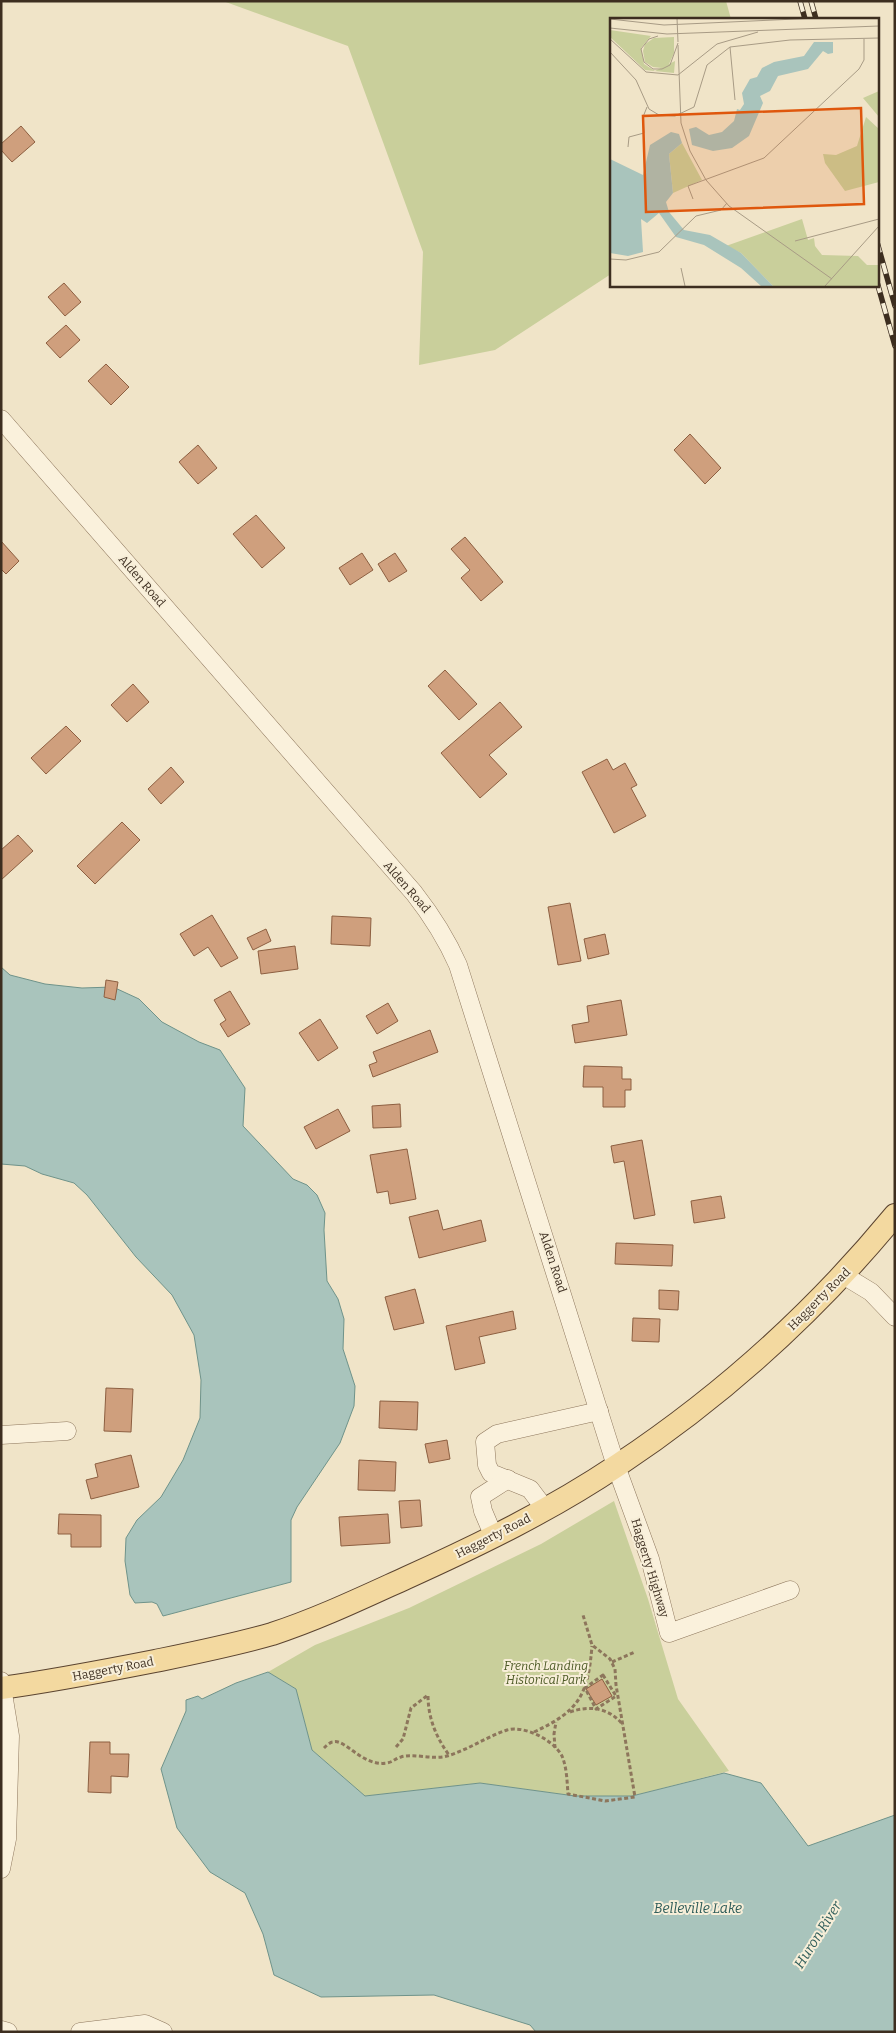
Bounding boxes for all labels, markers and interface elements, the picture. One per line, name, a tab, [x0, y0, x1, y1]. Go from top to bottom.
inset map	[610, 18, 878, 286]
street label: Alden Road	[116, 552, 168, 610]
street label: Alden Road	[381, 858, 433, 916]
street label: Alden Road	[536, 1230, 570, 1294]
street label: Haggerty Road	[785, 1265, 853, 1333]
street label: Haggerty Road	[453, 1511, 533, 1561]
street label: Haggerty Highway	[628, 1517, 672, 1620]
street label: Haggerty Road	[71, 1654, 155, 1684]
park label: French Landing Historical Park	[504, 1659, 588, 1687]
water label: Huron River	[791, 1897, 846, 1972]
water label: Belleville Lake	[654, 1900, 742, 1917]

